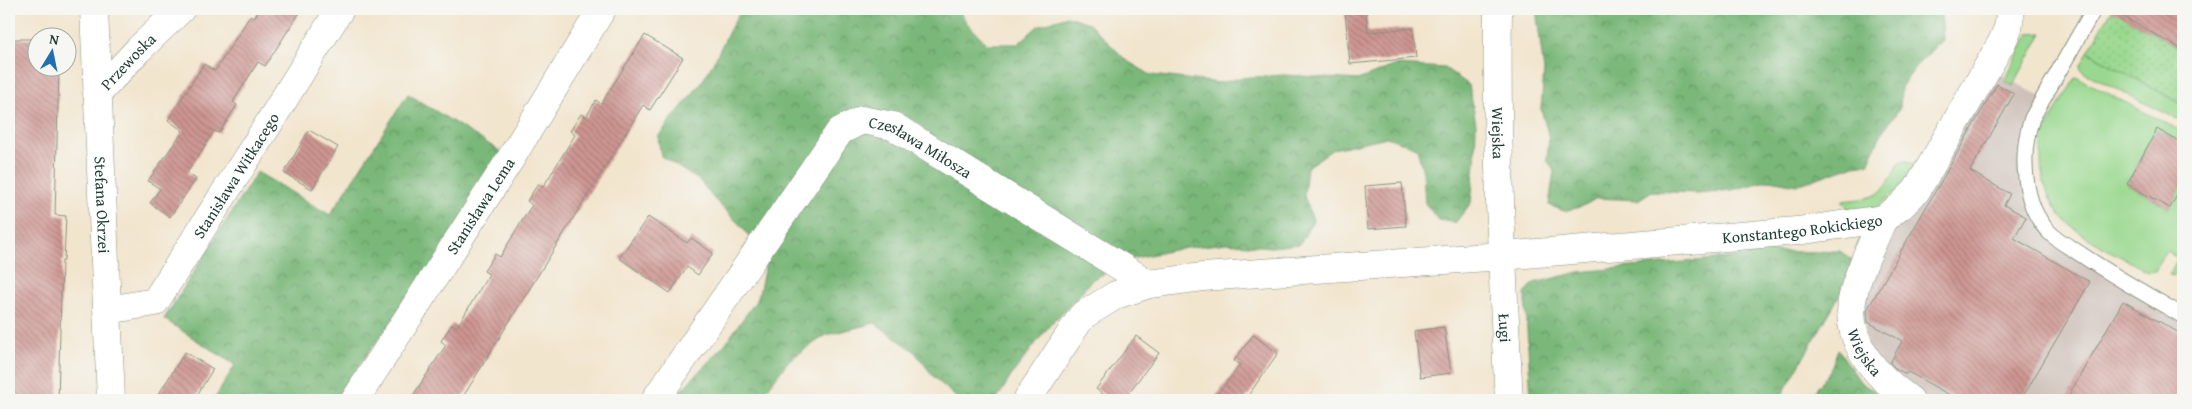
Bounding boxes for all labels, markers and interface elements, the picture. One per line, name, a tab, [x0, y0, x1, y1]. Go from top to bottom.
street label: Przewoska	[95, 27, 161, 95]
north arrow	[28, 28, 78, 78]
text: N	[48, 29, 61, 50]
street label: Wiejska	[1486, 107, 1511, 160]
street label: Stanisława Witkacego	[187, 108, 285, 243]
street label: Czesława Miłosza	[867, 110, 977, 184]
street label: Stanisława Lema	[440, 152, 521, 259]
street label: Stefana Okrzei	[88, 156, 117, 254]
street label: Konstantego Rokickiego	[1721, 207, 1884, 249]
street label: Ługi	[1493, 313, 1518, 343]
street label: Wiejska	[1841, 325, 1888, 382]

